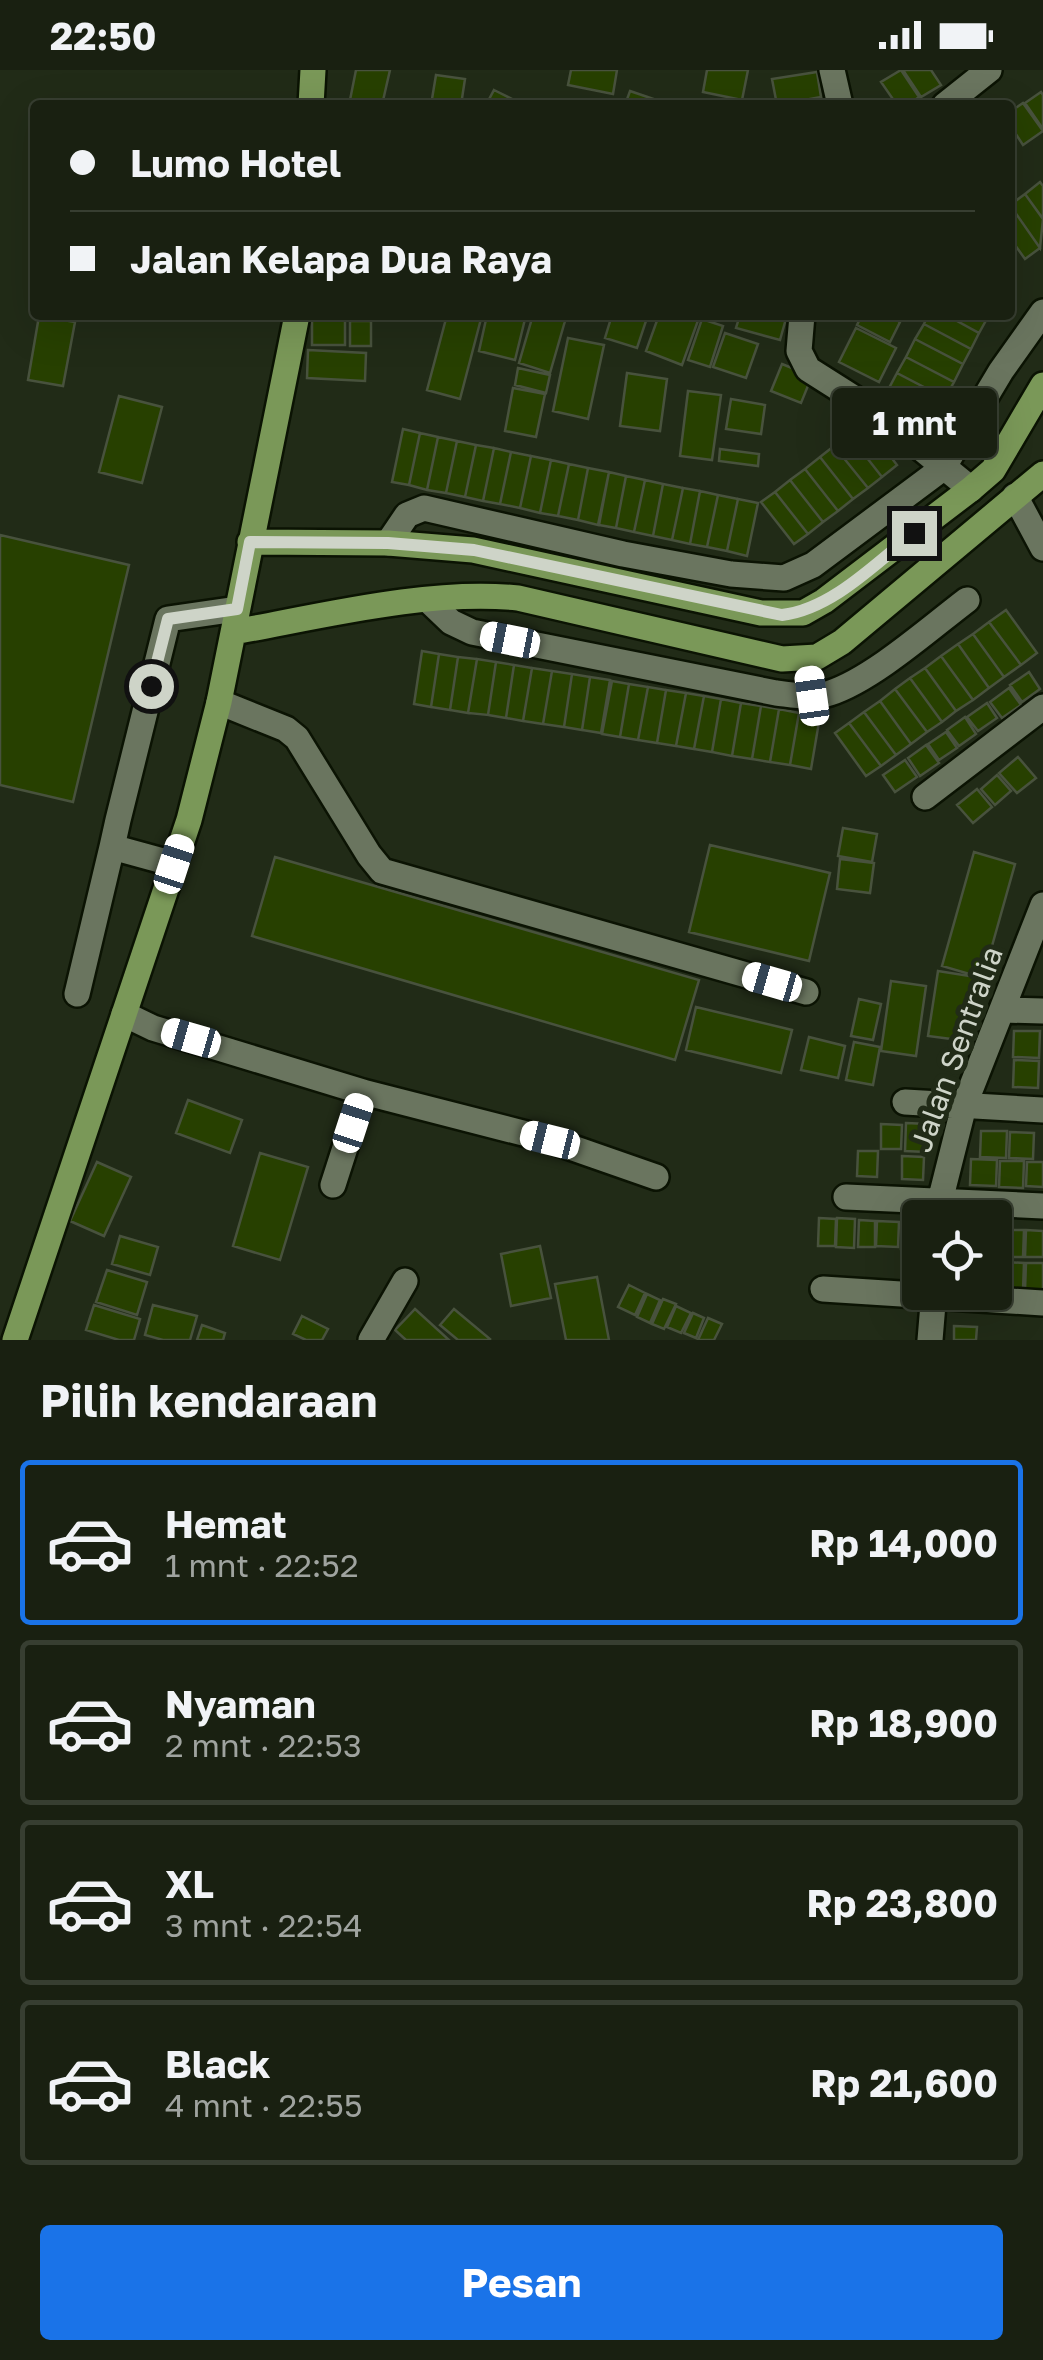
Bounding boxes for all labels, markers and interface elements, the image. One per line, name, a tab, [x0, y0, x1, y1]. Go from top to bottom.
text: 22:50	[50, 13, 156, 58]
text: Lumo Hotel	[130, 140, 341, 185]
text: Jalan Kelapa Dua Raya	[130, 236, 552, 281]
callout: 1 mnt	[832, 388, 996, 458]
text: 1 mnt	[872, 404, 957, 442]
route end	[892, 511, 937, 556]
car	[478, 620, 542, 660]
route start	[129, 664, 174, 709]
car	[793, 664, 831, 728]
car	[150, 831, 198, 897]
street label: Jalan Sentralia	[902, 941, 1010, 1157]
car	[739, 959, 805, 1005]
car	[158, 1015, 224, 1061]
car	[329, 1090, 377, 1156]
car	[517, 1118, 583, 1162]
map controls	[902, 1200, 1012, 1310]
button: locate	[902, 1200, 1012, 1310]
text: Pilih kendaraan	[40, 1373, 377, 1427]
icon: car	[45, 1498, 135, 1588]
text: Hemat	[165, 1501, 287, 1546]
text: Rp 14,000	[809, 1520, 998, 1565]
text: 1 mnt · 22:52	[165, 1546, 358, 1584]
icon: car	[45, 1678, 135, 1768]
text: Nyaman	[165, 1681, 316, 1726]
text: Rp 18,900	[809, 1700, 998, 1745]
text: 2 mnt · 22:53	[165, 1726, 362, 1764]
icon: car	[45, 1858, 135, 1948]
text: XL	[165, 1861, 214, 1906]
text: Rp 23,800	[806, 1880, 998, 1925]
text: 3 mnt · 22:54	[165, 1906, 363, 1944]
icon: car	[45, 2038, 135, 2128]
text: Black	[165, 2041, 270, 2086]
text: Rp 21,600	[810, 2060, 998, 2105]
text: 4 mnt · 22:55	[165, 2086, 362, 2124]
button: Pesan	[40, 2225, 1003, 2340]

